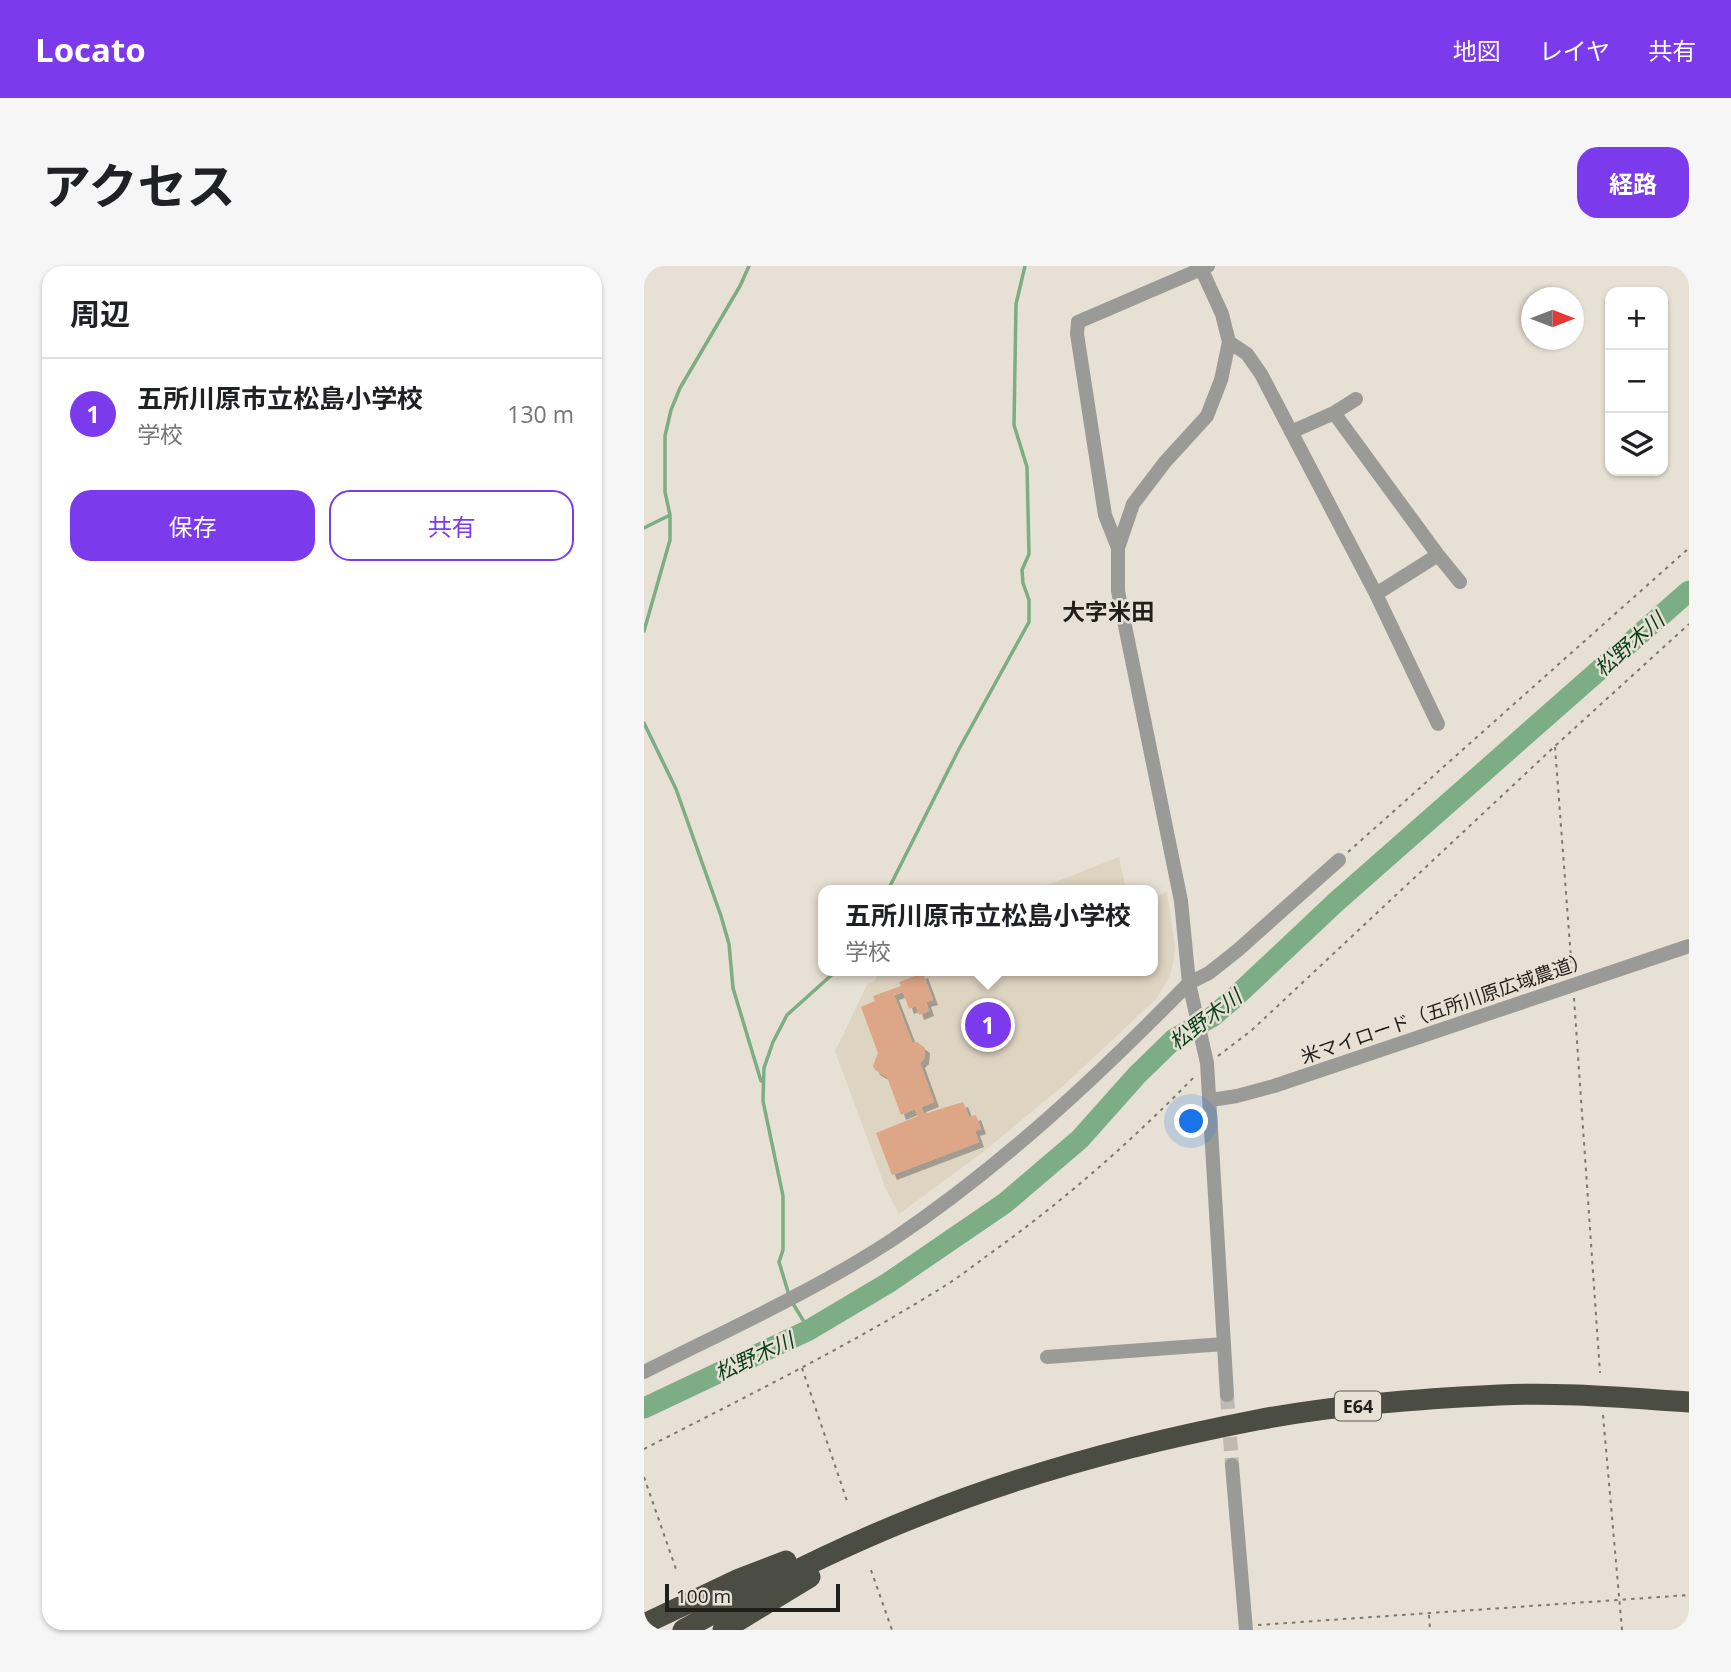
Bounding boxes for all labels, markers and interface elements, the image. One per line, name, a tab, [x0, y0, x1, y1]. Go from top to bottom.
text: Locato	[35, 27, 146, 72]
text: 地図	[1453, 34, 1501, 67]
text: レイヤ	[1539, 34, 1610, 67]
text: 共有	[1648, 34, 1696, 67]
button: 経路	[1577, 147, 1689, 218]
text: アクセス	[42, 152, 236, 218]
north arrow	[1521, 287, 1584, 350]
map controls	[1605, 287, 1668, 476]
button: +	[1605, 287, 1668, 350]
text: 周辺	[70, 293, 130, 334]
button: −	[1605, 350, 1668, 413]
text: 五所川原市立松島小学校	[137, 380, 423, 416]
text: 1	[86, 398, 100, 430]
text: 130 m	[507, 398, 574, 430]
button: layers	[1605, 413, 1668, 476]
text: 学校	[137, 418, 183, 450]
button: 保存	[70, 490, 315, 561]
button: 共有	[329, 490, 574, 561]
district label: 大字米田	[1062, 595, 1154, 627]
water label: 松野木川	[1588, 605, 1671, 682]
popup	[818, 885, 1158, 976]
text: 五所川原市立松島小学校	[845, 897, 1131, 933]
text: 学校	[845, 935, 891, 967]
street label: 米マイロード（五所川原広域農道）	[1297, 946, 1593, 1070]
water label: 松野木川	[1163, 981, 1249, 1055]
pin: 1	[965, 999, 1011, 1051]
your location	[1174, 1104, 1208, 1138]
water label: 松野木川	[710, 1325, 800, 1386]
road number: E64	[1335, 1392, 1381, 1420]
scale bar	[665, 1581, 840, 1613]
text: 100 m	[676, 1583, 731, 1609]

